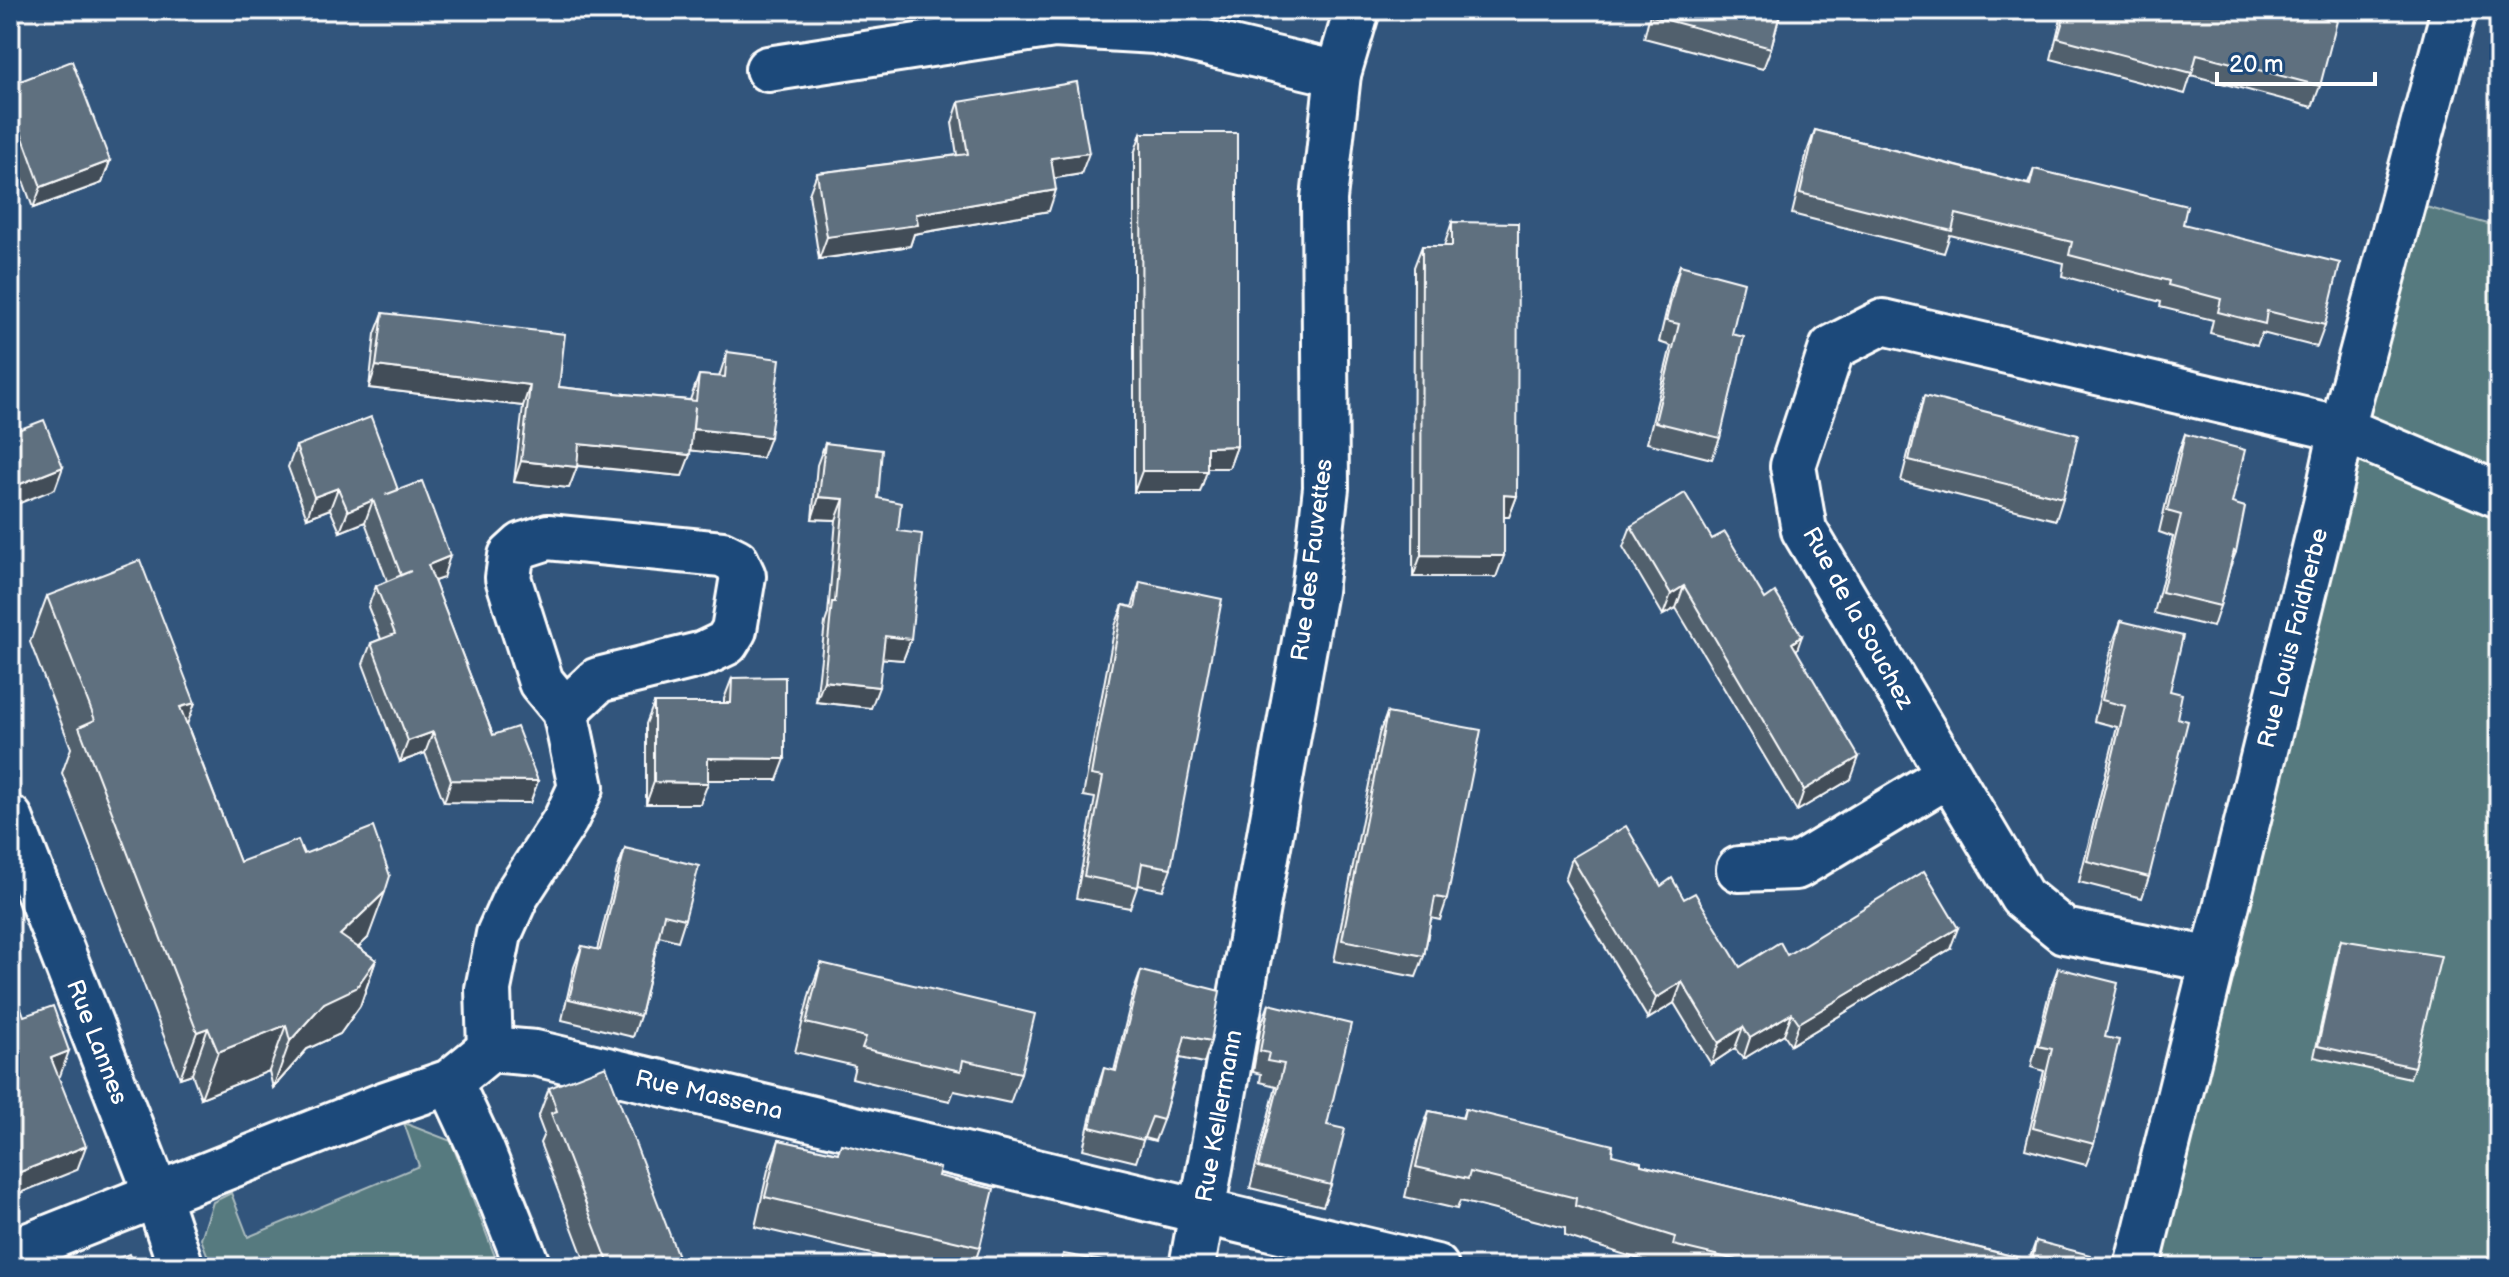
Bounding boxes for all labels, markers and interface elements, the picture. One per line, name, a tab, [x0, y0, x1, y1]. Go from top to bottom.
scale bar	[2217, 36, 2375, 86]
text: 20 m	[2229, 50, 2284, 79]
street label: Rue des Fauvettes	[1285, 457, 1339, 663]
street label: Rue de la Souchez	[1796, 522, 1920, 714]
street label: Rue Louis Faidherbe	[2252, 525, 2334, 751]
street label: Rue Lannes	[60, 976, 134, 1108]
street label: Rue Kellermann	[1190, 1028, 1248, 1204]
street label: Rue Massena	[632, 1064, 786, 1126]

